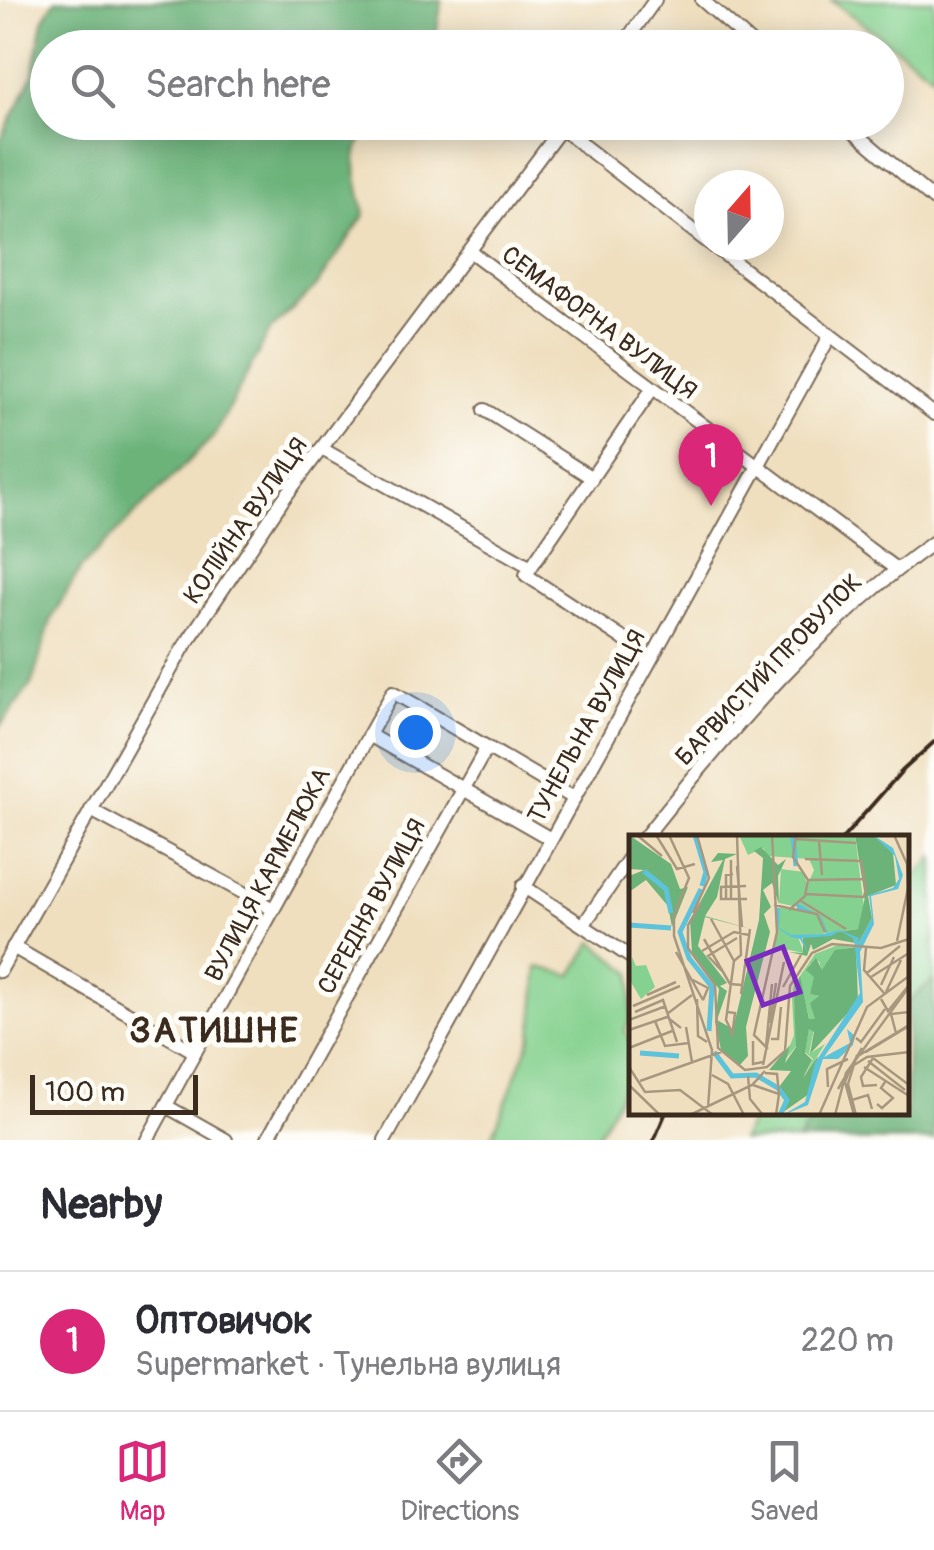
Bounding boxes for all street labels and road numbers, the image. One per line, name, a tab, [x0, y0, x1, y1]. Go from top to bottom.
street label: СЕМАФОРНА ВУЛИЦЯ	[495, 240, 703, 407]
street label: КОЛІЙНА ВУЛИЦЯ	[177, 432, 315, 610]
street label: БАРВИСТИЙ ПРОВУЛОК	[669, 567, 869, 773]
street label: ТУНЕЛЬНА ВУЛИЦЯ	[521, 625, 653, 829]
street label: ВУЛИЦЯ КАРМЕЛЮКА	[199, 762, 338, 987]
street label: СЕРЕДНЯ ВУЛИЦЯ	[311, 814, 433, 1000]

